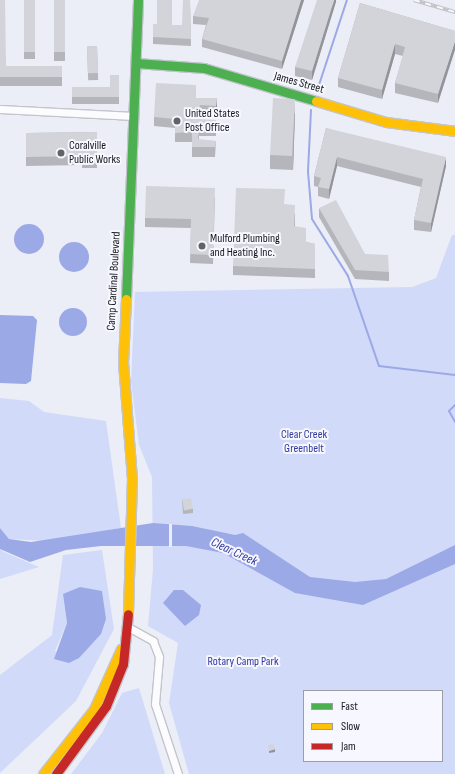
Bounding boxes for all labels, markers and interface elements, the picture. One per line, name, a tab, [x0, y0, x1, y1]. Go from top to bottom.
street label: James Street	[272, 69, 326, 97]
place label: United States Post Office	[185, 107, 240, 135]
marker: United States Post Office	[172, 116, 182, 126]
place label: Coralville Public Works	[69, 139, 120, 167]
marker: Coralville Public Works	[56, 148, 66, 158]
street label: Camp Cardinal Boulevard	[104, 231, 124, 331]
place label: Mulford Plumbing and Heating Inc.	[210, 232, 280, 260]
marker: Mulford Plumbing and Heating Inc.	[197, 241, 207, 251]
park label: Clear Creek Greenbelt	[281, 428, 327, 456]
water label: Clear Creek	[208, 535, 260, 569]
park label: Rotary Camp Park	[207, 655, 279, 669]
legend	[303, 690, 443, 762]
text: Fast	[341, 699, 358, 714]
text: Slow	[341, 719, 360, 734]
text: Jam	[341, 739, 356, 754]

